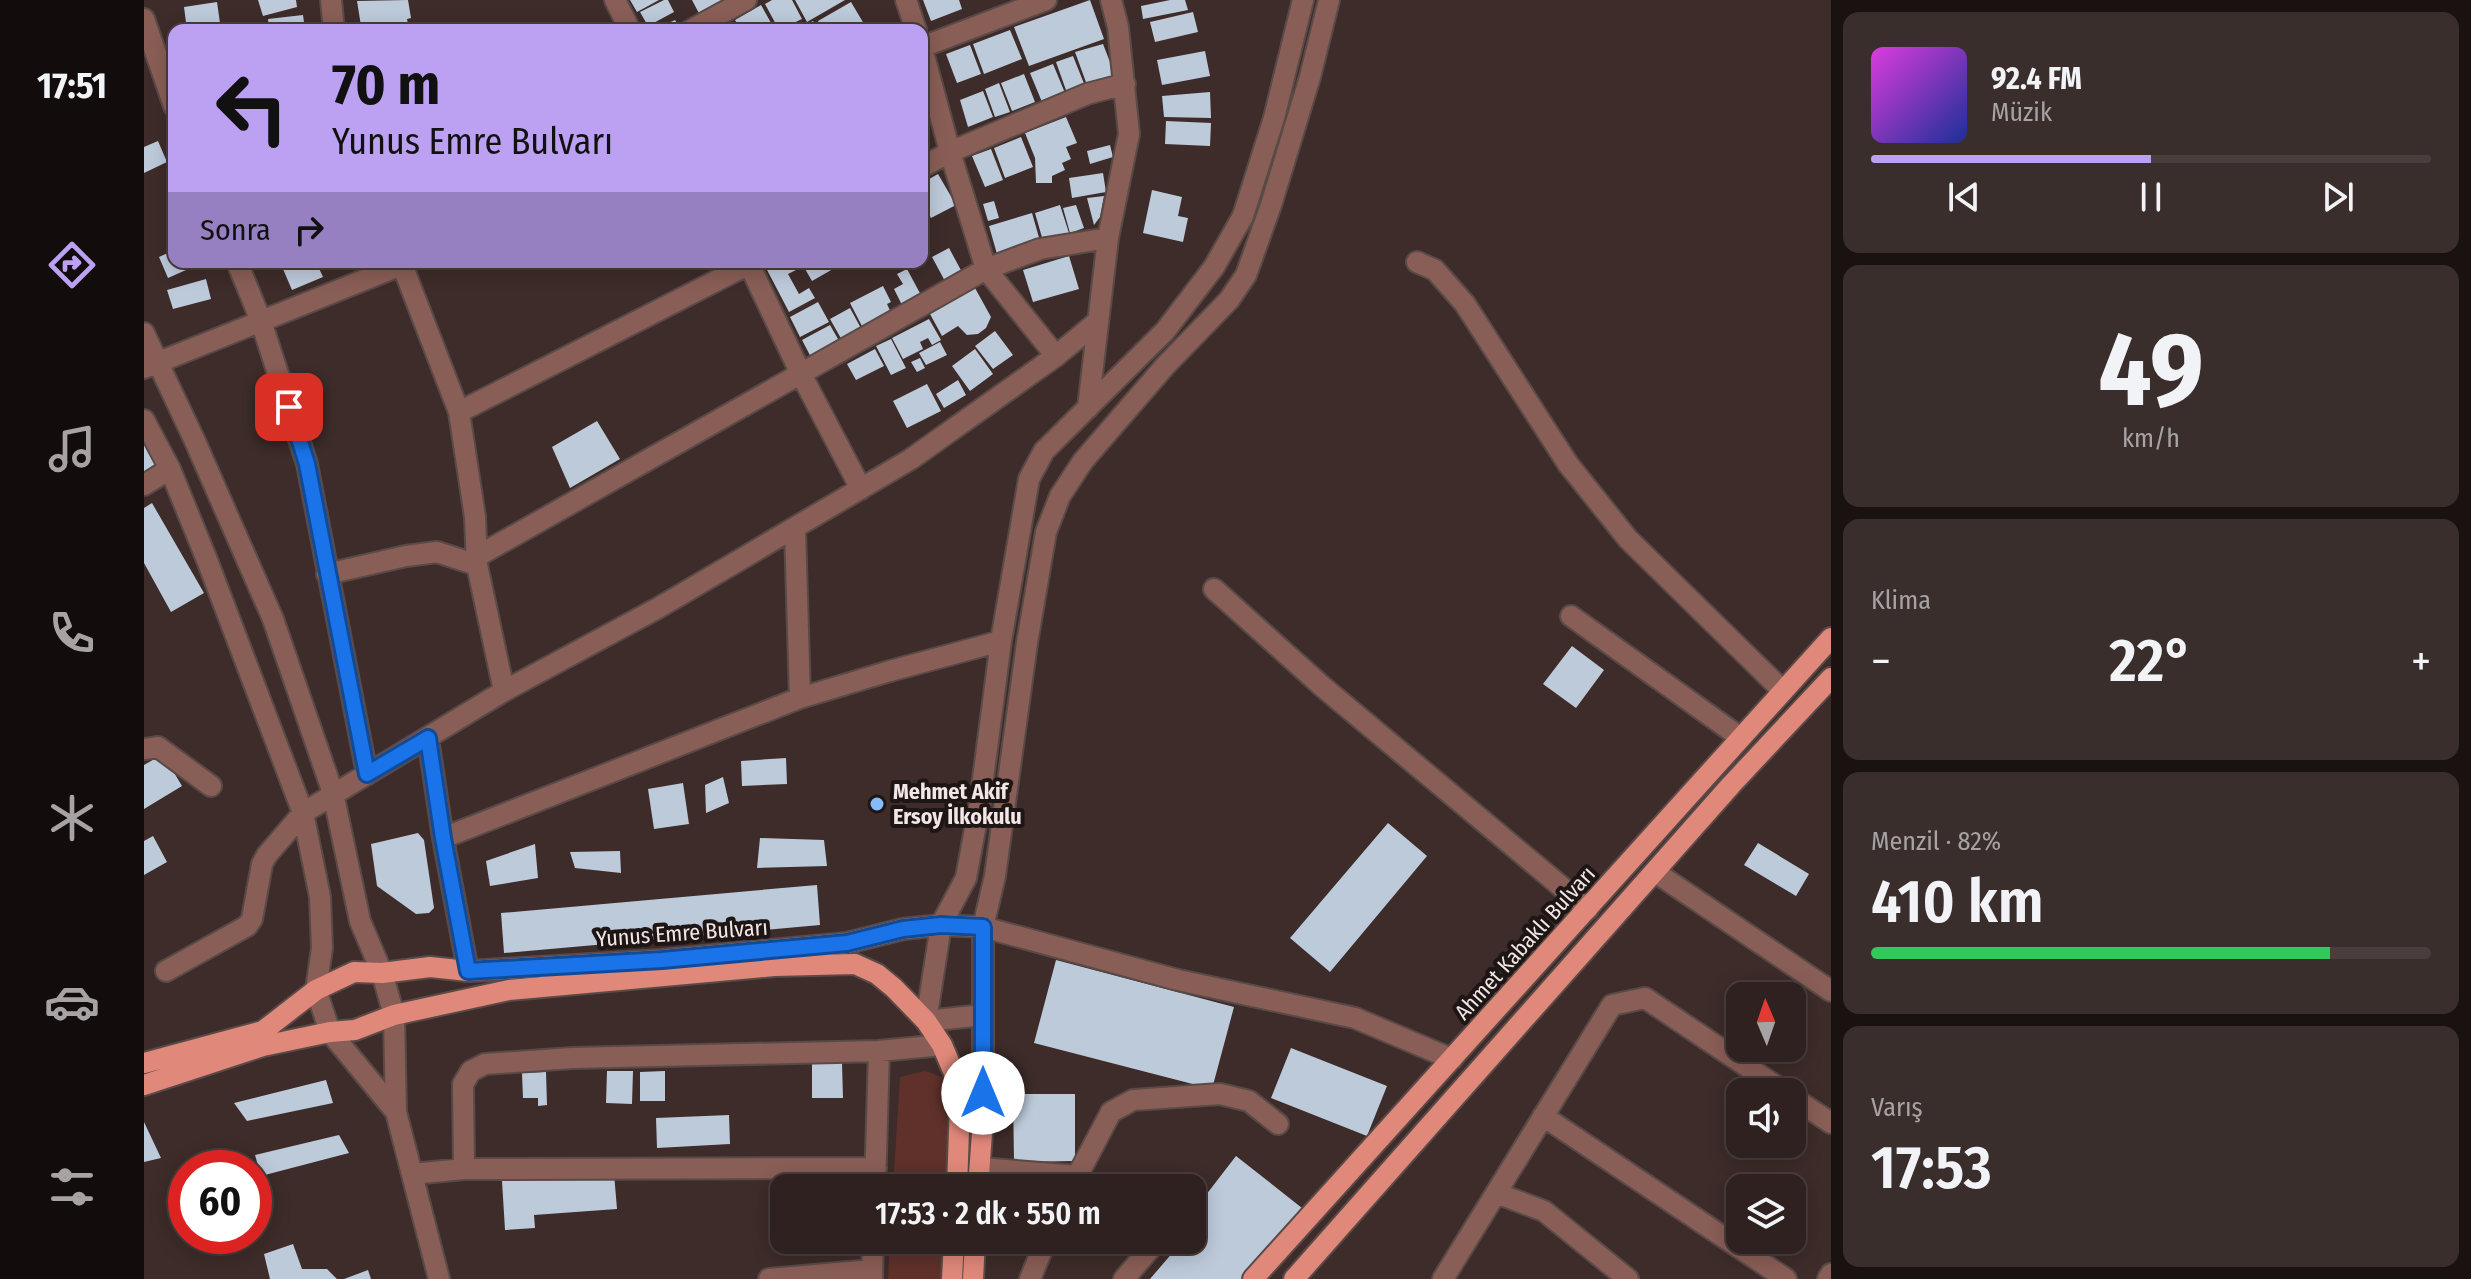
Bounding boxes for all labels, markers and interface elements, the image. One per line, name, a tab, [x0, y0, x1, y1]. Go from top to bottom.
text: 70 m	[332, 52, 440, 119]
icon: left	[200, 56, 304, 160]
text: 92.4 FM	[1991, 61, 2082, 97]
text: 17:51	[37, 64, 107, 108]
text: Müzik	[1991, 97, 2052, 128]
text: Yunus Emre Bulvarı	[332, 120, 613, 164]
icon: previous	[1942, 175, 1986, 219]
icon: pause	[2129, 175, 2173, 219]
icon: next	[2316, 175, 2360, 219]
icon: right	[287, 208, 331, 252]
text: Sonra	[200, 212, 271, 248]
icon: directions	[44, 237, 100, 293]
text: 49	[2098, 308, 2204, 433]
pin	[255, 373, 323, 441]
icon: arrive	[267, 385, 311, 429]
icon: music	[44, 421, 100, 477]
text: km/h	[2122, 423, 2180, 454]
text: Klima	[1871, 585, 1931, 616]
icon: phone	[44, 605, 100, 661]
text: 22°	[2109, 625, 2193, 697]
text: −	[1871, 635, 1891, 688]
text: +	[2411, 635, 2431, 688]
place label: Mehmet Akif Ersoy İlkokulu	[893, 778, 1022, 830]
icon: climate	[44, 790, 100, 846]
marker: Mehmet Akif Ersoy İlkokulu	[868, 795, 886, 813]
text: Menzil · 82%	[1871, 826, 2001, 857]
street label: Ahmet Kabaklı Bulvarı	[1449, 861, 1601, 1025]
text: 410 km	[1871, 866, 2044, 938]
street label: Yunus Emre Bulvarı	[595, 914, 769, 952]
icon: car	[44, 974, 100, 1030]
north arrow	[1726, 982, 1806, 1062]
map controls	[1726, 982, 1806, 1254]
position arrow	[941, 1051, 1025, 1135]
button: sound	[1726, 1078, 1806, 1158]
text: Varış	[1871, 1092, 1923, 1123]
text: 17:53	[1871, 1132, 1992, 1204]
speed limit sign: 60	[168, 1150, 272, 1254]
icon: filters	[44, 1159, 100, 1215]
button: layers	[1726, 1174, 1806, 1254]
text: 17:53 · 2 dk · 550 m	[875, 1196, 1101, 1232]

